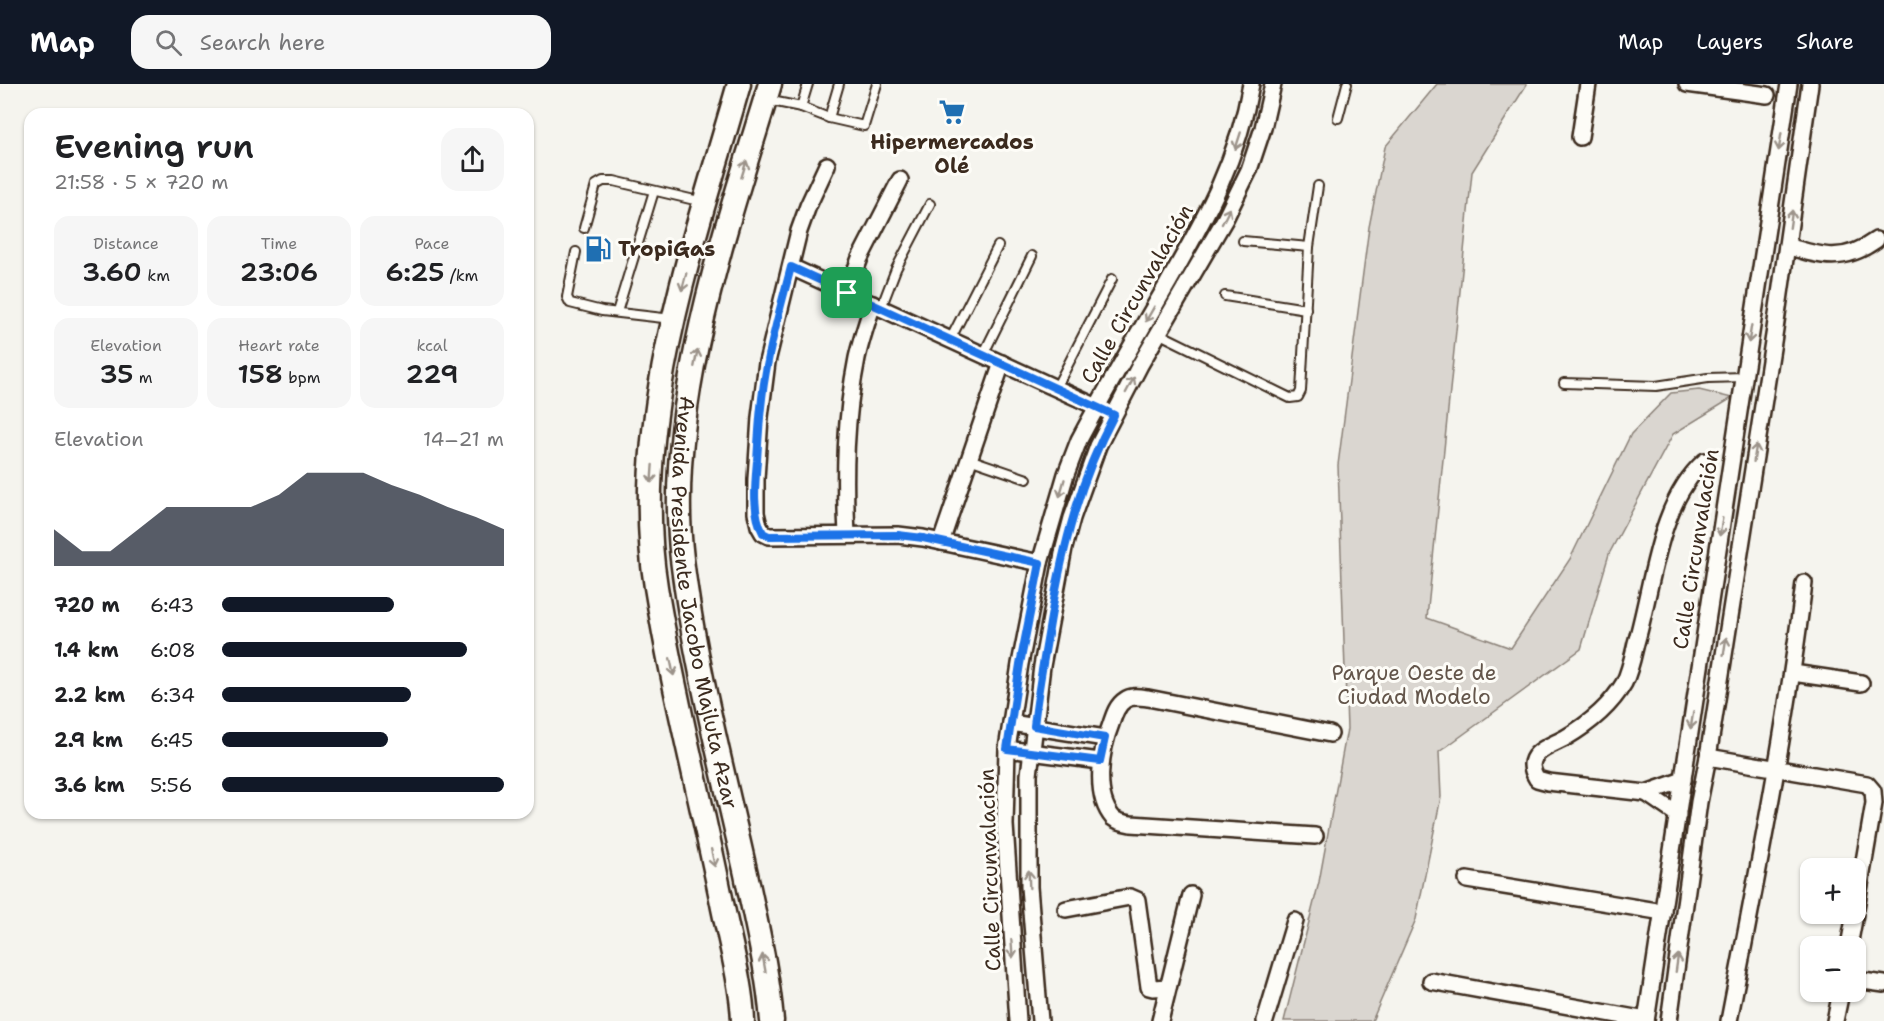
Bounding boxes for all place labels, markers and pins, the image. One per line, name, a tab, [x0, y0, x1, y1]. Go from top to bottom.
supermarket icon: Hipermercados Olé	[937, 97, 967, 127]
place label: Hipermercados Olé	[870, 128, 1034, 180]
fuel station icon: TropiGas	[583, 234, 613, 264]
place label: TropiGas	[618, 235, 715, 263]
pin	[821, 267, 872, 318]

